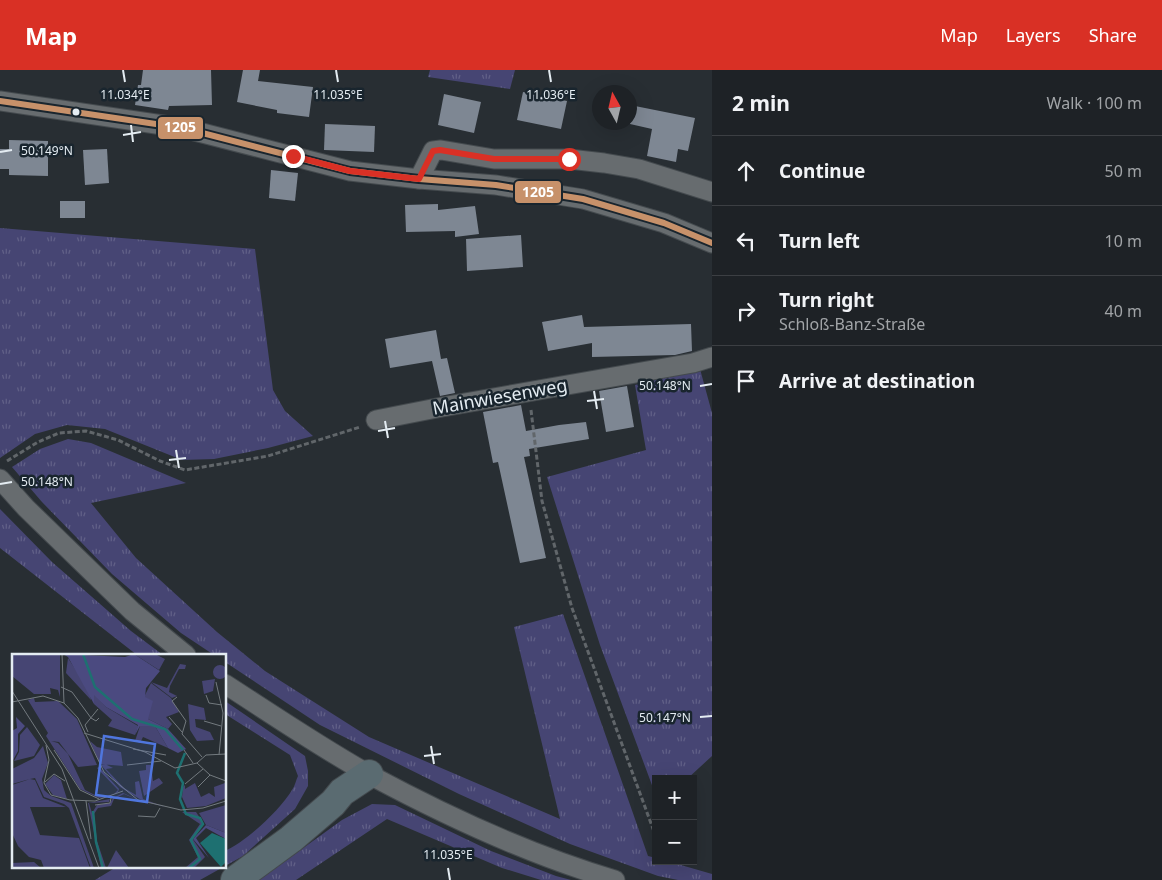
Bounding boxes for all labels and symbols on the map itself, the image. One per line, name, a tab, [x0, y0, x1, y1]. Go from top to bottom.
north arrow	[592, 85, 637, 130]
text: 11.034°E	[100, 86, 150, 103]
text: 11.035°E	[313, 86, 363, 103]
text: 11.036°E	[526, 86, 576, 103]
unlabelled marker	[71, 107, 81, 117]
line badge: 1205	[157, 116, 204, 140]
text: 1205	[164, 117, 196, 136]
text: 50.149°N	[21, 142, 73, 159]
route end	[282, 145, 305, 168]
route start	[558, 148, 581, 171]
line badge: 1205	[514, 180, 562, 204]
text: 1205	[522, 182, 554, 201]
street label: Mainwiesenweg	[431, 372, 569, 420]
text: 50.148°N	[639, 377, 691, 394]
text: 50.148°N	[21, 473, 73, 490]
inset map	[12, 654, 226, 868]
text: 50.147°N	[639, 709, 691, 726]
text: 11.035°E	[423, 846, 473, 863]

